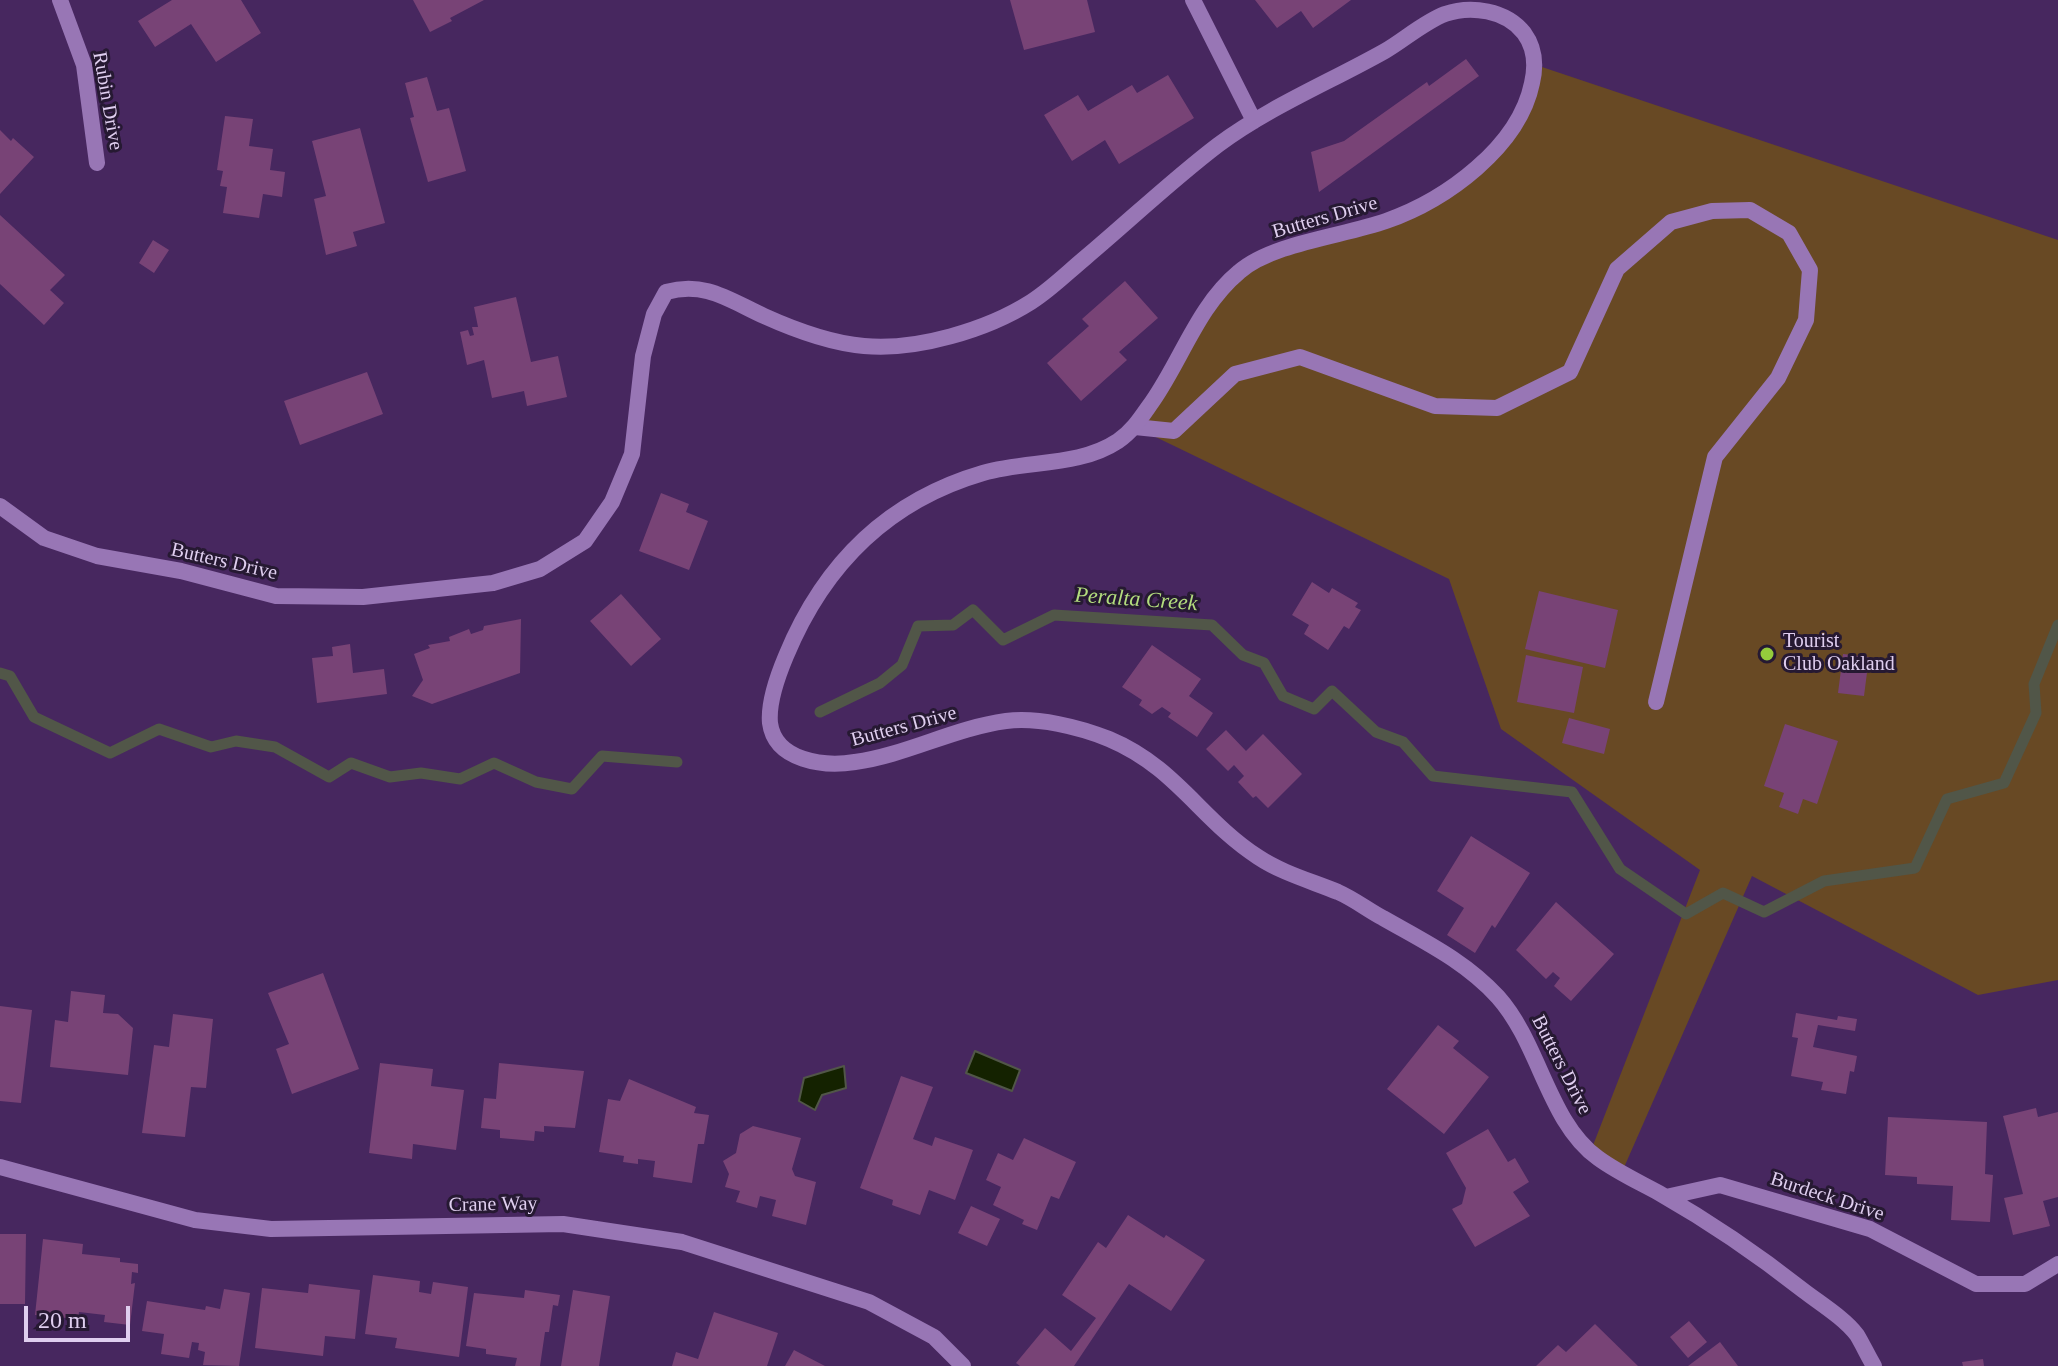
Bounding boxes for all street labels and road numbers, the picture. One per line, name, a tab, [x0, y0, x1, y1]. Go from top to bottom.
street label: Rubin Drive	[87, 50, 127, 152]
street label: Butters Drive	[1270, 192, 1380, 244]
street label: Butters Drive	[169, 538, 279, 586]
street label: Butters Drive	[849, 701, 959, 753]
street label: Butters Drive	[1526, 1011, 1596, 1119]
street label: Burdeck Drive	[1767, 1167, 1887, 1227]
street label: Crane Way	[448, 1192, 538, 1218]

